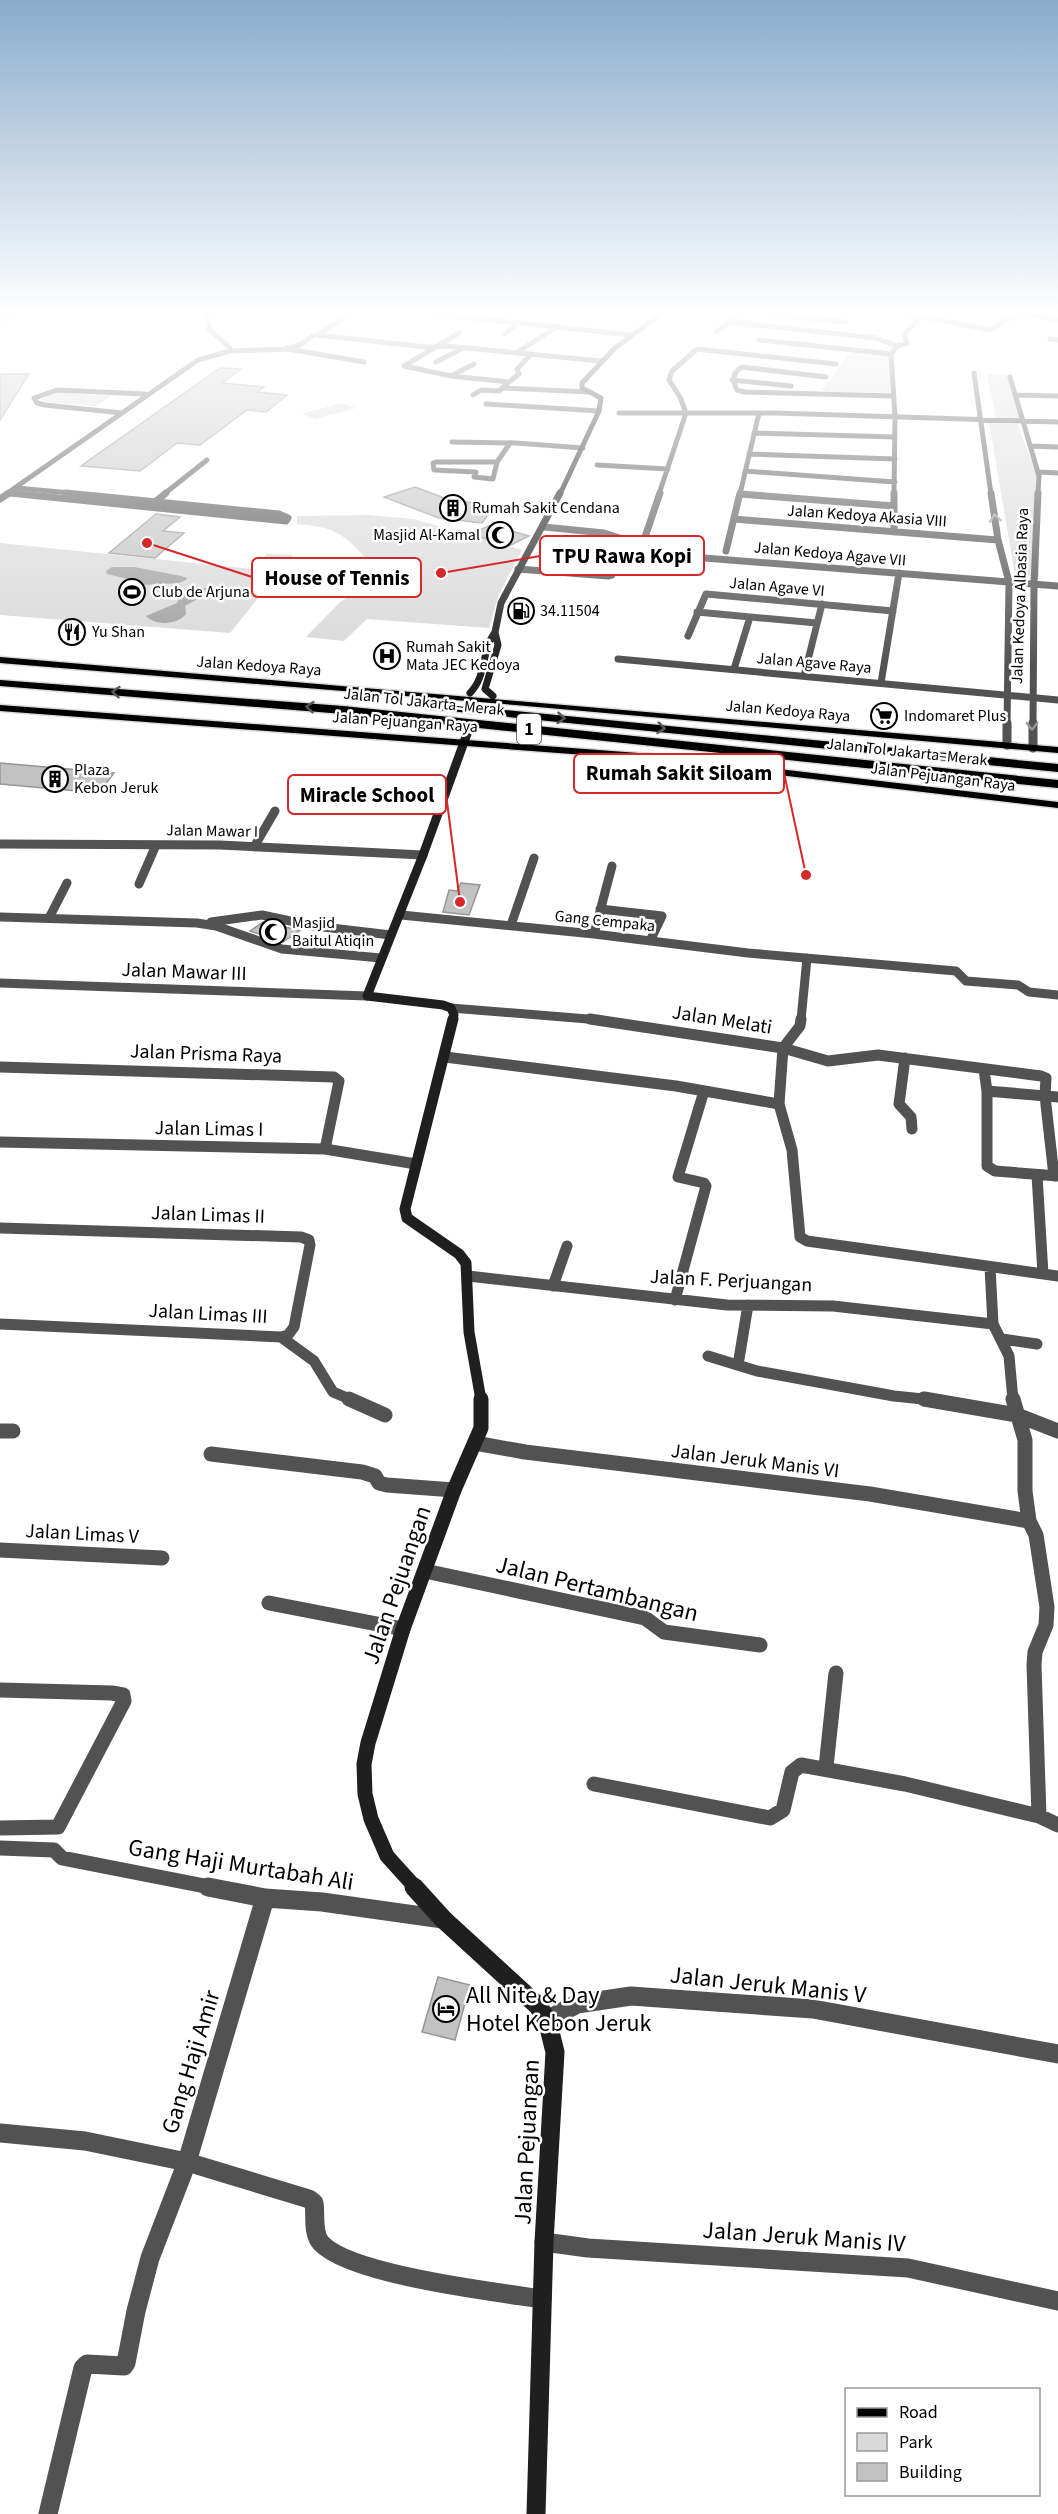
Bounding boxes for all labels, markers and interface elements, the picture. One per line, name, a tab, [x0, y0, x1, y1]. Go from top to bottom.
building icon: Rumah Sakit Cendana	[438, 493, 468, 523]
place label: Rumah Sakit Cendana	[472, 497, 620, 519]
street label: Jalan Kedoya Akasia VIII	[786, 499, 948, 533]
street label: Jalan Kedoya Albasia Raya	[1006, 507, 1034, 685]
one-way arrow	[990, 514, 1002, 523]
mosque icon: Masjid Al-Kamal	[485, 520, 515, 550]
place label: Masjid Al-Kamal	[373, 524, 480, 546]
callout: TPU Rawa Kopi	[540, 536, 704, 575]
street label: Jalan Kedoya Agave VII	[753, 536, 907, 572]
text: TPU Rawa Kopi	[552, 541, 692, 571]
callout: House of Tennis	[252, 558, 421, 597]
text: House of Tennis	[264, 563, 410, 593]
street label: Jalan Agave VI	[729, 572, 825, 602]
sports icon: Club de Arjuna	[117, 577, 147, 607]
place label: Club de Arjuna	[152, 581, 250, 603]
fuel station icon: 34.11504	[506, 596, 536, 626]
place label: 34.11504	[540, 600, 600, 622]
restaurant icon: Yu Shan	[57, 617, 87, 647]
place label: Yu Shan	[91, 621, 145, 643]
place label: Rumah Sakit Mata JEC Kedoya	[406, 636, 520, 676]
hospital icon: Rumah Sakit Mata JEC Kedoya	[372, 641, 402, 671]
street label: Jalan Agave Raya	[756, 647, 872, 679]
street label: Jalan Kedoya Raya	[196, 651, 322, 681]
street label: Jalan Tol Jakarta–Merak	[342, 683, 506, 721]
one-way arrow	[112, 686, 121, 699]
street label: Jalan Kedoya Raya	[725, 695, 851, 727]
one-way arrow	[306, 701, 315, 714]
supermarket icon: Indomaret Plus	[869, 701, 899, 731]
place label: Indomaret Plus	[904, 705, 1006, 727]
street label: Jalan Pejuangan Raya	[331, 706, 479, 738]
one-way arrow	[556, 711, 565, 724]
road number: 1	[517, 714, 541, 744]
one-way arrow	[657, 721, 666, 734]
one-way arrow	[1026, 721, 1038, 730]
street label: Jalan Tol Jakarta–Merak	[825, 733, 989, 771]
callout: Rumah Sakit Siloam	[574, 754, 784, 793]
street label: Jalan Pejuangan Raya	[869, 757, 1017, 797]
text: Rumah Sakit Siloam	[586, 758, 772, 788]
place label: Plaza Kebon Jeruk	[74, 759, 158, 799]
building icon: Plaza Kebon Jeruk	[40, 764, 70, 794]
callout: Miracle School	[288, 775, 446, 814]
text: Miracle School	[300, 780, 434, 810]
street label: Jalan Mawar I	[166, 819, 258, 843]
street label: Gang Cempaka	[554, 905, 656, 937]
place label: Masjid Baitul Atiqin	[292, 912, 374, 952]
mosque icon: Masjid Baitul Atiqin	[258, 917, 288, 947]
street label: Jalan Mawar III	[121, 956, 247, 988]
street label: Jalan Melati	[670, 998, 774, 1042]
street label: Jalan Prisma Raya	[129, 1037, 283, 1071]
street label: Jalan Limas I	[154, 1114, 264, 1144]
street label: Jalan Limas II	[151, 1199, 265, 1231]
street label: Jalan F. Perjuangan	[649, 1263, 813, 1299]
street label: Jalan Limas III	[148, 1297, 268, 1331]
street label: Jalan Jeruk Manis VI	[669, 1437, 841, 1485]
street label: Jalan Pejuangan	[353, 1501, 441, 1669]
street label: Jalan Limas V	[24, 1517, 140, 1551]
street label: Jalan Pertambangan	[492, 1547, 702, 1631]
street label: Gang Haji Murtabah Ali	[126, 1830, 356, 1900]
street label: Jalan Jeruk Manis V	[668, 1957, 868, 2013]
place label: All Nite & Day Hotel Kebon Jeruk	[466, 1978, 651, 2041]
street label: Gang Haji Amir	[153, 1985, 230, 2138]
hotel icon: All Nite & Day Hotel Kebon Jeruk	[431, 1994, 461, 2024]
street label: Jalan Pejuangan	[505, 2058, 549, 2226]
street label: Jalan Jeruk Manis IV	[701, 2212, 907, 2262]
legend	[845, 2388, 1040, 2496]
text: Road	[899, 2400, 938, 2425]
text: Park	[899, 2430, 933, 2455]
text: Building	[899, 2460, 962, 2485]

